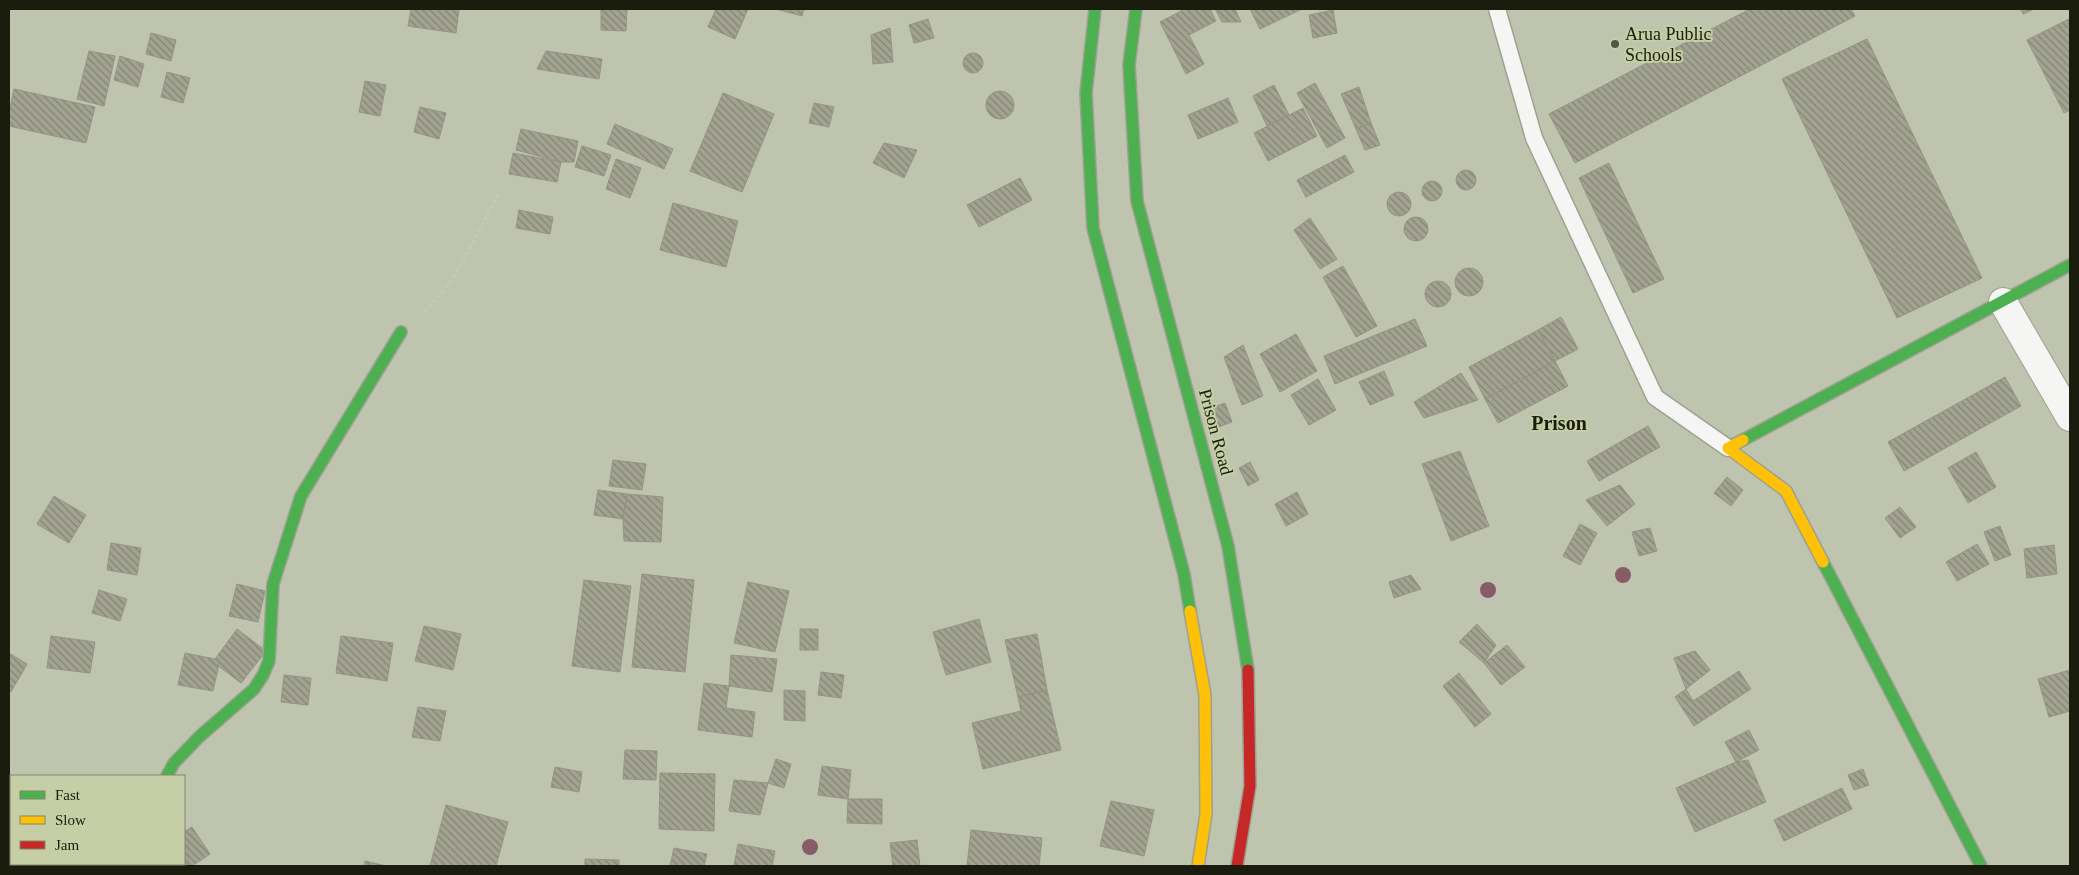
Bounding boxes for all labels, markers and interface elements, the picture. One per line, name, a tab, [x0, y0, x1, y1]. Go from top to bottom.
place label: Arua Public Schools	[1625, 24, 1711, 65]
marker: Arua Public Schools	[1609, 38, 1621, 50]
street label: Prison Road	[1195, 387, 1237, 477]
district label: Prison	[1531, 412, 1587, 434]
legend	[10, 775, 185, 865]
text: Fast	[55, 787, 81, 803]
text: Slow	[55, 812, 86, 828]
text: Jam	[55, 837, 79, 853]

